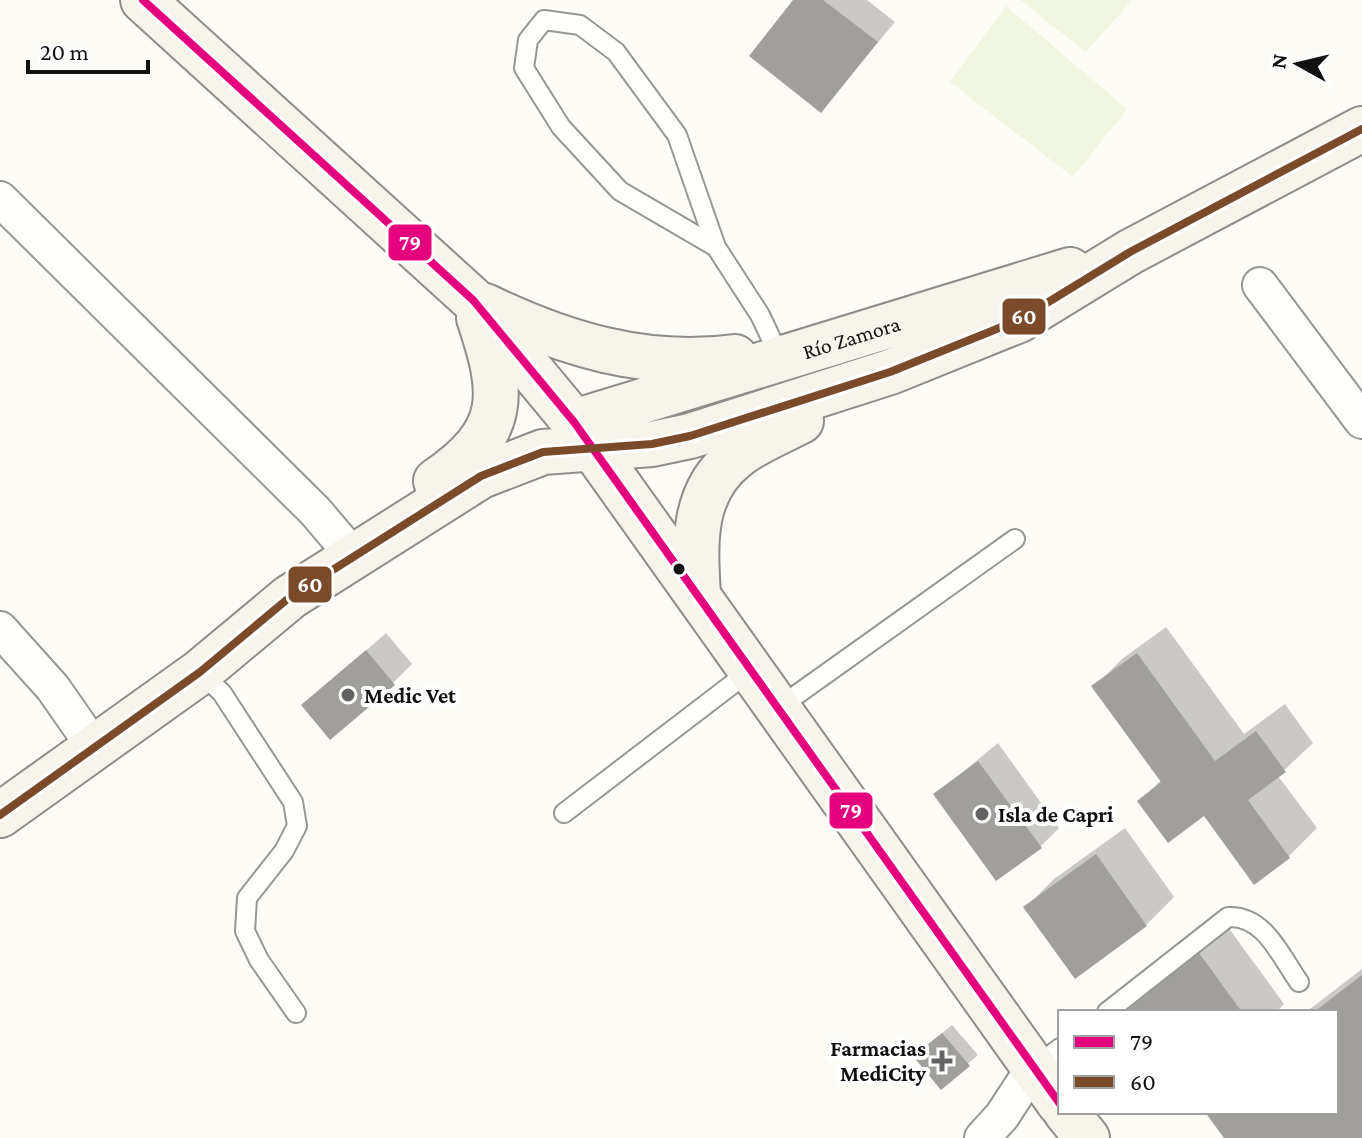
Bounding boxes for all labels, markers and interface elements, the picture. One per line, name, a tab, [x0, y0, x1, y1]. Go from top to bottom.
scale bar	[28, 24, 148, 74]
north arrow	[1258, 24, 1338, 104]
text: 20 m	[40, 38, 89, 65]
text: N	[1265, 52, 1292, 70]
line badge: 79	[387, 223, 433, 262]
text: 79	[399, 230, 421, 255]
line badge: 60	[1001, 297, 1047, 336]
text: 60	[1011, 304, 1037, 329]
street label: Río Zamora	[799, 310, 903, 364]
unlabelled marker	[671, 561, 687, 577]
line badge: 60	[287, 565, 333, 604]
text: 60	[297, 572, 323, 597]
place label: Medic Vet	[364, 683, 457, 708]
marker: Medic Vet	[339, 686, 357, 704]
line badge: 79	[828, 791, 874, 830]
text: 79	[840, 798, 862, 823]
place label: Isla de Capri	[998, 802, 1114, 827]
marker: Isla de Capri	[973, 805, 991, 823]
legend	[1058, 1010, 1338, 1114]
text: 79	[1130, 1028, 1153, 1055]
place label: Farmacias MediCity	[830, 1036, 926, 1086]
marker: Farmacias MediCity	[933, 1052, 951, 1070]
text: 60	[1130, 1068, 1156, 1095]

